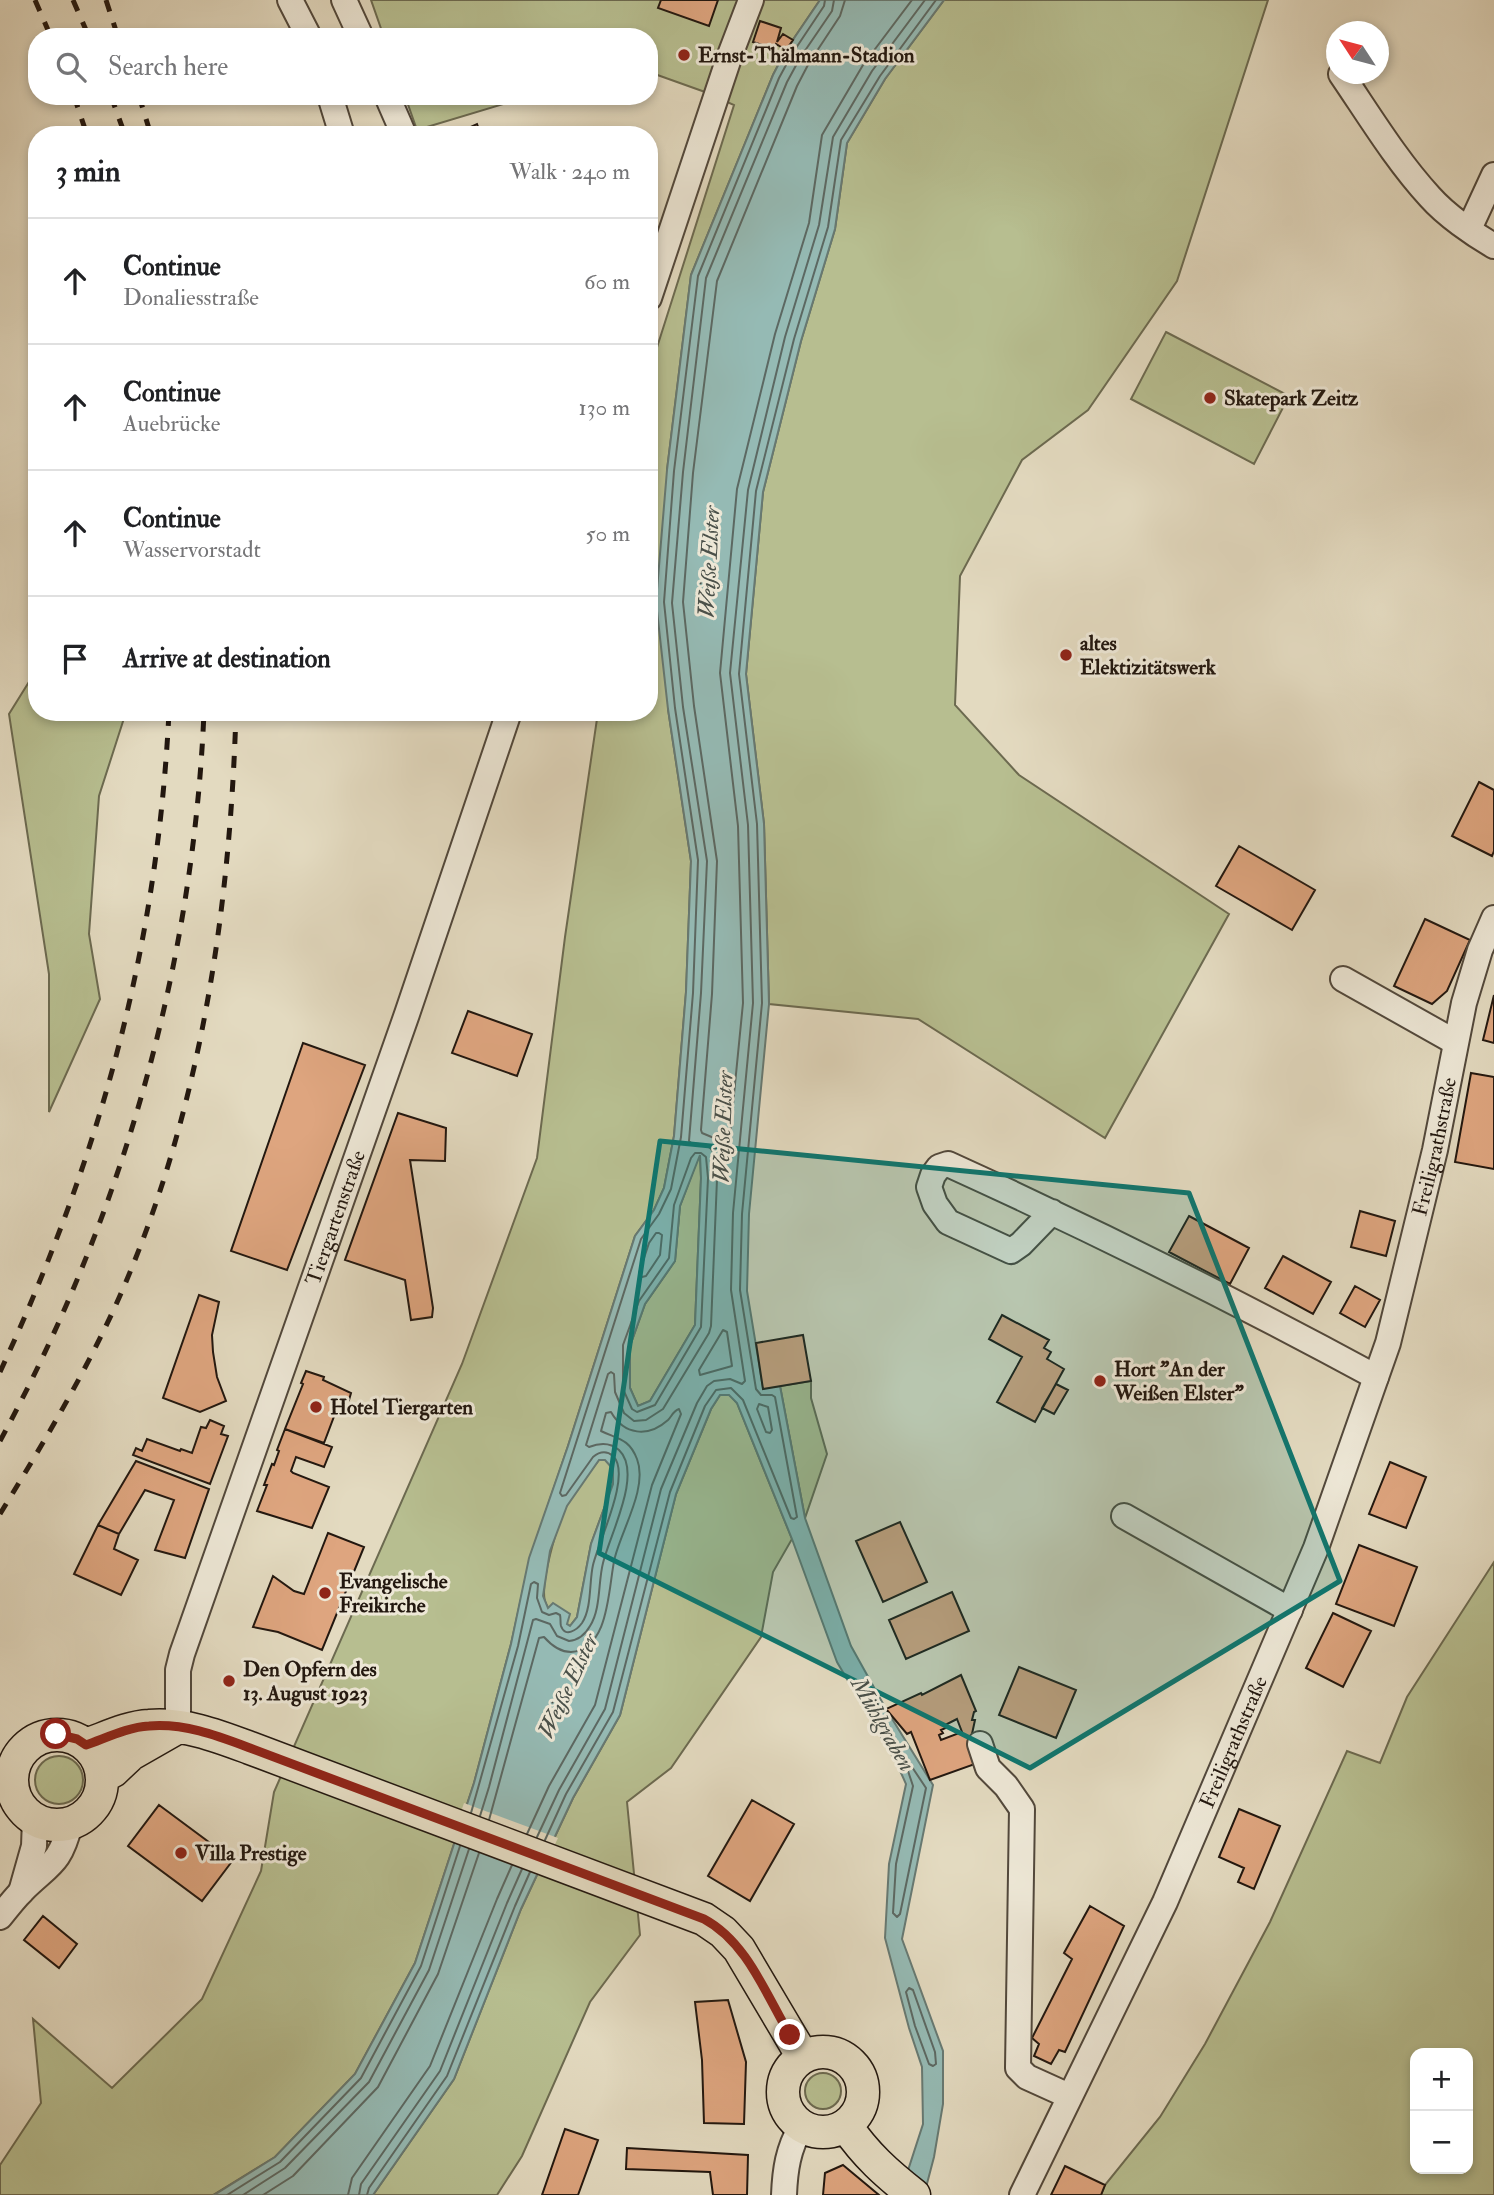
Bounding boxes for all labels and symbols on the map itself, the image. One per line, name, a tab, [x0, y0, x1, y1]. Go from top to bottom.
north arrow	[1326, 21, 1389, 84]
place label: Ernst-Thälmann-Stadion	[698, 42, 915, 69]
marker: Ernst-Thälmann-Stadion	[676, 47, 692, 63]
place label: Skatepark Zeitz	[1224, 385, 1359, 412]
marker: Skatepark Zeitz	[1202, 390, 1218, 406]
water label: Weiße Elster	[692, 504, 726, 619]
place label: altes Elektizitätswerk	[1080, 630, 1217, 681]
marker: altes Elektizitätswerk	[1058, 647, 1074, 663]
water label: Weiße Elster	[707, 1069, 739, 1184]
street label: Freiligrathstraße	[1406, 1075, 1463, 1219]
street label: Tiergartenstraße	[299, 1146, 372, 1289]
place label: Hort "An der Weißen Elster"	[1113, 1356, 1244, 1407]
marker: Hort "An der Weißen Elster"	[1092, 1373, 1108, 1389]
place label: Hotel Tiergarten	[330, 1394, 473, 1421]
marker: Hotel Tiergarten	[308, 1399, 324, 1415]
place label: Evangelische Freikirche	[339, 1568, 448, 1619]
marker: Evangelische Freikirche	[317, 1585, 333, 1601]
water label: Weiße Elster	[531, 1628, 605, 1743]
place label: Den Opfern des 13. August 1923	[243, 1656, 377, 1707]
water label: Mühlgraben	[843, 1670, 922, 1776]
street label: Freiligrathstraße	[1193, 1672, 1273, 1812]
marker: Den Opfern des 13. August 1923	[221, 1673, 237, 1689]
route start	[40, 1718, 71, 1749]
place label: Villa Prestige	[194, 1840, 307, 1867]
marker: Villa Prestige	[173, 1845, 189, 1861]
route end	[774, 2019, 805, 2050]

